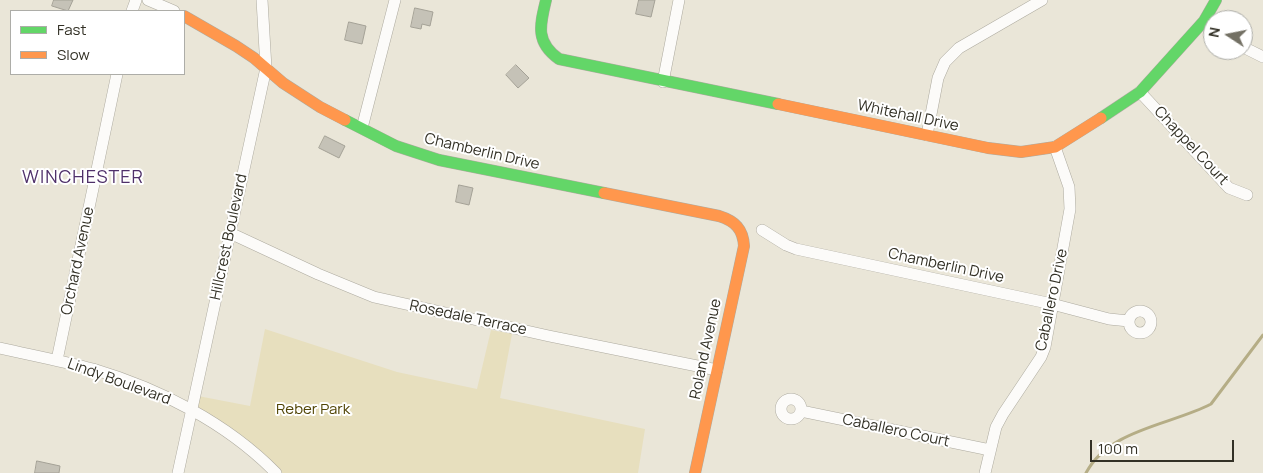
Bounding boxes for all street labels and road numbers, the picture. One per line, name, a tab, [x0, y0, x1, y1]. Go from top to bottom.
street label: Whitehall Drive	[856, 96, 960, 136]
street label: Chappel Court	[1150, 103, 1232, 189]
street label: Chamberlin Drive	[423, 130, 541, 174]
street label: Hillcrest Boulevard	[207, 172, 251, 302]
street label: Orchard Avenue	[58, 205, 98, 317]
street label: Chamberlin Drive	[887, 245, 1005, 287]
street label: Caballero Drive	[1032, 247, 1072, 353]
street label: Rosedale Terrace	[408, 297, 528, 339]
street label: Roland Avenue	[687, 297, 725, 401]
street label: Lindy Boulevard	[65, 355, 173, 409]
street label: Caballero Court	[841, 411, 951, 451]

